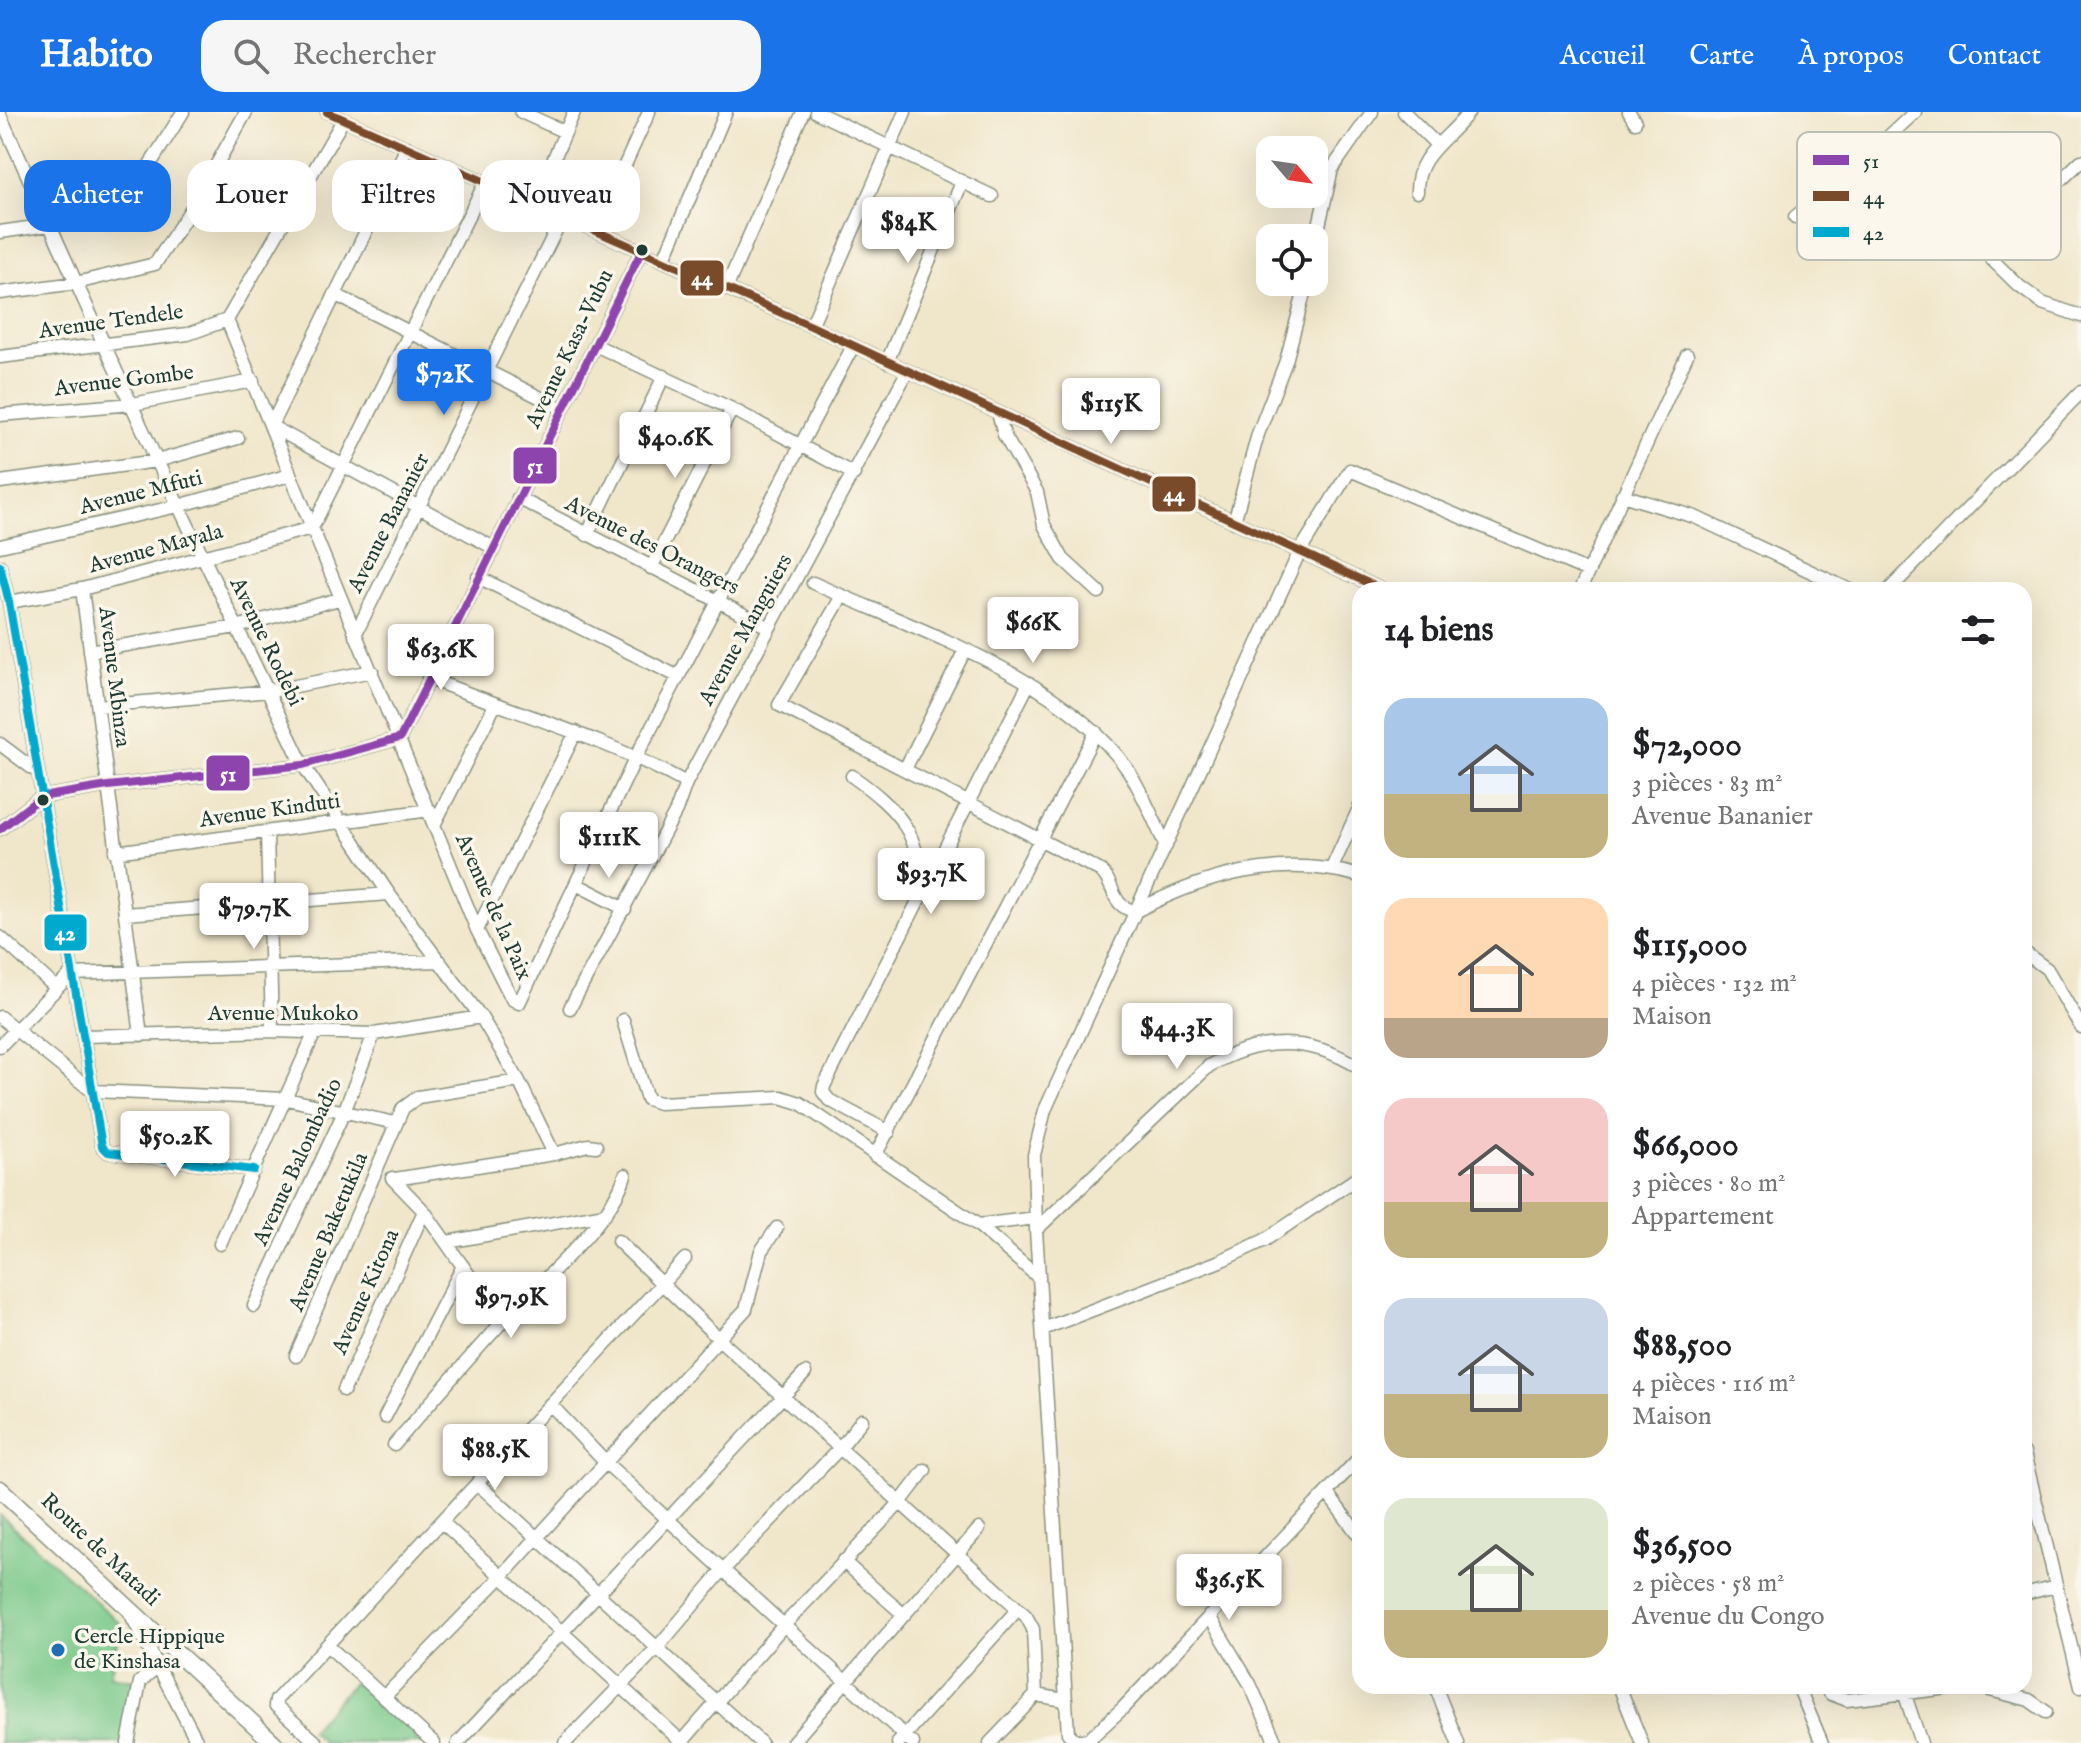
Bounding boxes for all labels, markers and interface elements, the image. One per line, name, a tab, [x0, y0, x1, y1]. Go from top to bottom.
search box	[201, 20, 761, 92]
text: Habito	[40, 32, 153, 80]
icon: search	[229, 34, 273, 78]
text: Rechercher	[293, 37, 436, 75]
text: Accueil	[1560, 39, 1645, 74]
text: Carte	[1689, 39, 1754, 74]
text: À propos	[1798, 39, 1904, 74]
text: Contact	[1948, 39, 2041, 74]
legend	[1797, 132, 2061, 260]
north arrow	[1256, 136, 1328, 208]
map controls	[1256, 136, 1328, 296]
text: 51	[1863, 148, 1879, 176]
chip: Acheter	[24, 160, 171, 232]
chip: Louer	[187, 160, 316, 232]
chip: Filtres	[332, 160, 464, 232]
chip: Nouveau	[480, 160, 640, 232]
text: 44	[1863, 184, 1885, 212]
pin: $84K	[861, 197, 955, 265]
text: $84K	[880, 206, 936, 239]
text: 42	[1863, 220, 1884, 248]
button: locate	[1256, 224, 1328, 296]
unlabelled marker	[634, 242, 650, 258]
line badge: 44	[679, 259, 725, 297]
street label: Avenue Kasa-Vubu	[519, 265, 621, 434]
text: 44	[691, 265, 714, 293]
street label: Avenue Tendele	[36, 298, 185, 346]
pin: $72K	[397, 349, 491, 417]
text: $72K	[415, 358, 473, 391]
street label: Avenue Gombe	[52, 359, 195, 404]
pin: $115K	[1055, 378, 1167, 446]
text: $115K	[1080, 387, 1142, 420]
pin: $40.6K	[610, 412, 740, 480]
text: $40.6K	[637, 421, 713, 454]
line badge: 51	[512, 446, 558, 485]
street label: Avenue Bananier	[341, 448, 436, 598]
text: 51	[527, 453, 543, 481]
street label: Avenue Mfuti	[76, 464, 205, 522]
line badge: 44	[1151, 475, 1197, 513]
text: 44	[1163, 481, 1186, 509]
street label: Avenue des Orangers	[559, 490, 744, 602]
street label: Avenue Mayala	[85, 518, 227, 581]
street label: Avenue Manguiers	[692, 549, 799, 712]
street label: Avenue Rodebi	[222, 572, 309, 711]
pin: $66K	[986, 597, 1080, 665]
street label: Avenue Mbinza	[91, 604, 137, 750]
text: $66K	[1005, 606, 1061, 639]
icon: filters	[1956, 608, 2000, 652]
text: 14 biens	[1384, 609, 1493, 652]
pin: $63.6K	[376, 624, 506, 692]
text: $63.6K	[406, 633, 476, 666]
text: $72,000	[1632, 724, 1742, 767]
icon: home	[1448, 730, 1544, 826]
line badge: 51	[205, 754, 251, 792]
text: 51	[220, 761, 236, 789]
text: 3 pièces · 83 m²	[1632, 767, 1782, 800]
street label: Avenue Kinduti	[197, 787, 342, 835]
unlabelled marker	[35, 792, 51, 808]
text: Avenue Bananier	[1632, 800, 1813, 833]
pin: $111K	[553, 812, 665, 880]
text: $111K	[578, 821, 640, 854]
street label: Avenue de la Paix	[448, 828, 538, 985]
pin: $93.7K	[866, 848, 996, 916]
text: $93.7K	[896, 857, 966, 890]
pin: $79.7K	[189, 883, 319, 951]
text: $79.7K	[217, 892, 291, 925]
line badge: 42	[43, 913, 88, 952]
text: 42	[54, 920, 76, 948]
text: $115,000	[1632, 924, 1748, 967]
icon: home	[1448, 930, 1544, 1026]
text: 4 pièces · 132 m²	[1632, 967, 1797, 1000]
street label: Avenue Mukoko	[207, 1000, 358, 1028]
text: Maison	[1632, 1000, 1712, 1033]
pin: $44.3K	[1112, 1003, 1242, 1071]
text: $44.3K	[1140, 1012, 1214, 1045]
street label: Avenue Balombadio	[247, 1074, 349, 1251]
pin: $50.2K	[110, 1111, 240, 1179]
text: $50.2K	[138, 1120, 212, 1153]
text: $66,000	[1632, 1124, 1739, 1167]
icon: home	[1448, 1130, 1544, 1226]
street label: Avenue Baketukila	[283, 1148, 375, 1317]
text: 3 pièces · 80 m²	[1632, 1167, 1785, 1200]
text: Appartement	[1632, 1200, 1774, 1233]
street label: Avenue Kitona	[325, 1225, 406, 1360]
pin: $97.9K	[446, 1272, 576, 1340]
text: $97.9K	[474, 1281, 548, 1314]
text: $88,500	[1632, 1324, 1732, 1367]
icon: home	[1448, 1330, 1544, 1426]
text: 4 pièces · 116 m²	[1632, 1367, 1796, 1400]
text: Maison	[1632, 1400, 1712, 1433]
pin: $88.5K	[430, 1424, 560, 1492]
text: $88.5K	[461, 1433, 529, 1466]
street label: Route de Matadi	[34, 1487, 166, 1613]
text: $36,500	[1632, 1524, 1733, 1567]
icon: home	[1448, 1530, 1544, 1626]
pin: $36.5K	[1164, 1554, 1294, 1622]
text: $36.5K	[1195, 1563, 1263, 1596]
text: 2 pièces · 58 m²	[1632, 1567, 1785, 1600]
text: Avenue du Congo	[1632, 1600, 1825, 1633]
place label: Cercle Hippique de Kinshasa	[74, 1623, 225, 1676]
marker: Cercle Hippique de Kinshasa	[49, 1641, 67, 1659]

